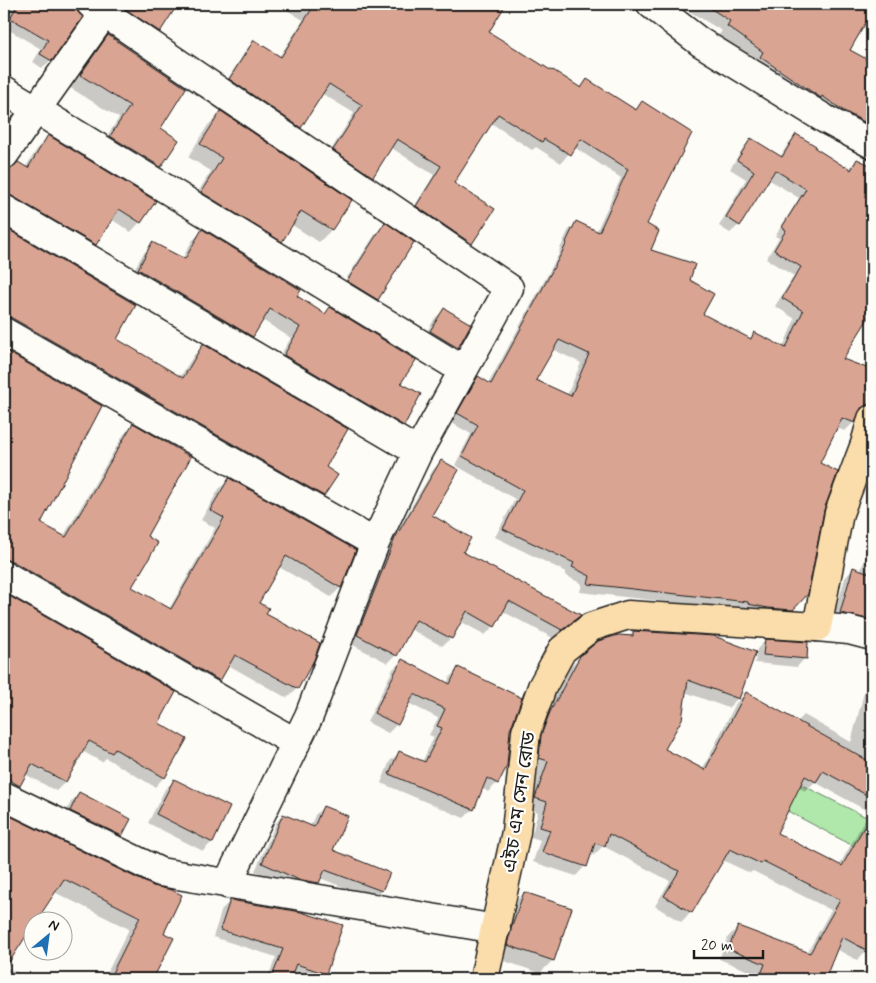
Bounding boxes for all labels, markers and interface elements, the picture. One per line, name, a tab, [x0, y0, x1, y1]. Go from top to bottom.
street label: এইচ এম সেন রোড	[497, 730, 542, 874]
north arrow	[22, 910, 72, 960]
text: N	[45, 915, 62, 936]
scale bar	[694, 928, 762, 960]
text: 20 m	[701, 936, 733, 956]

